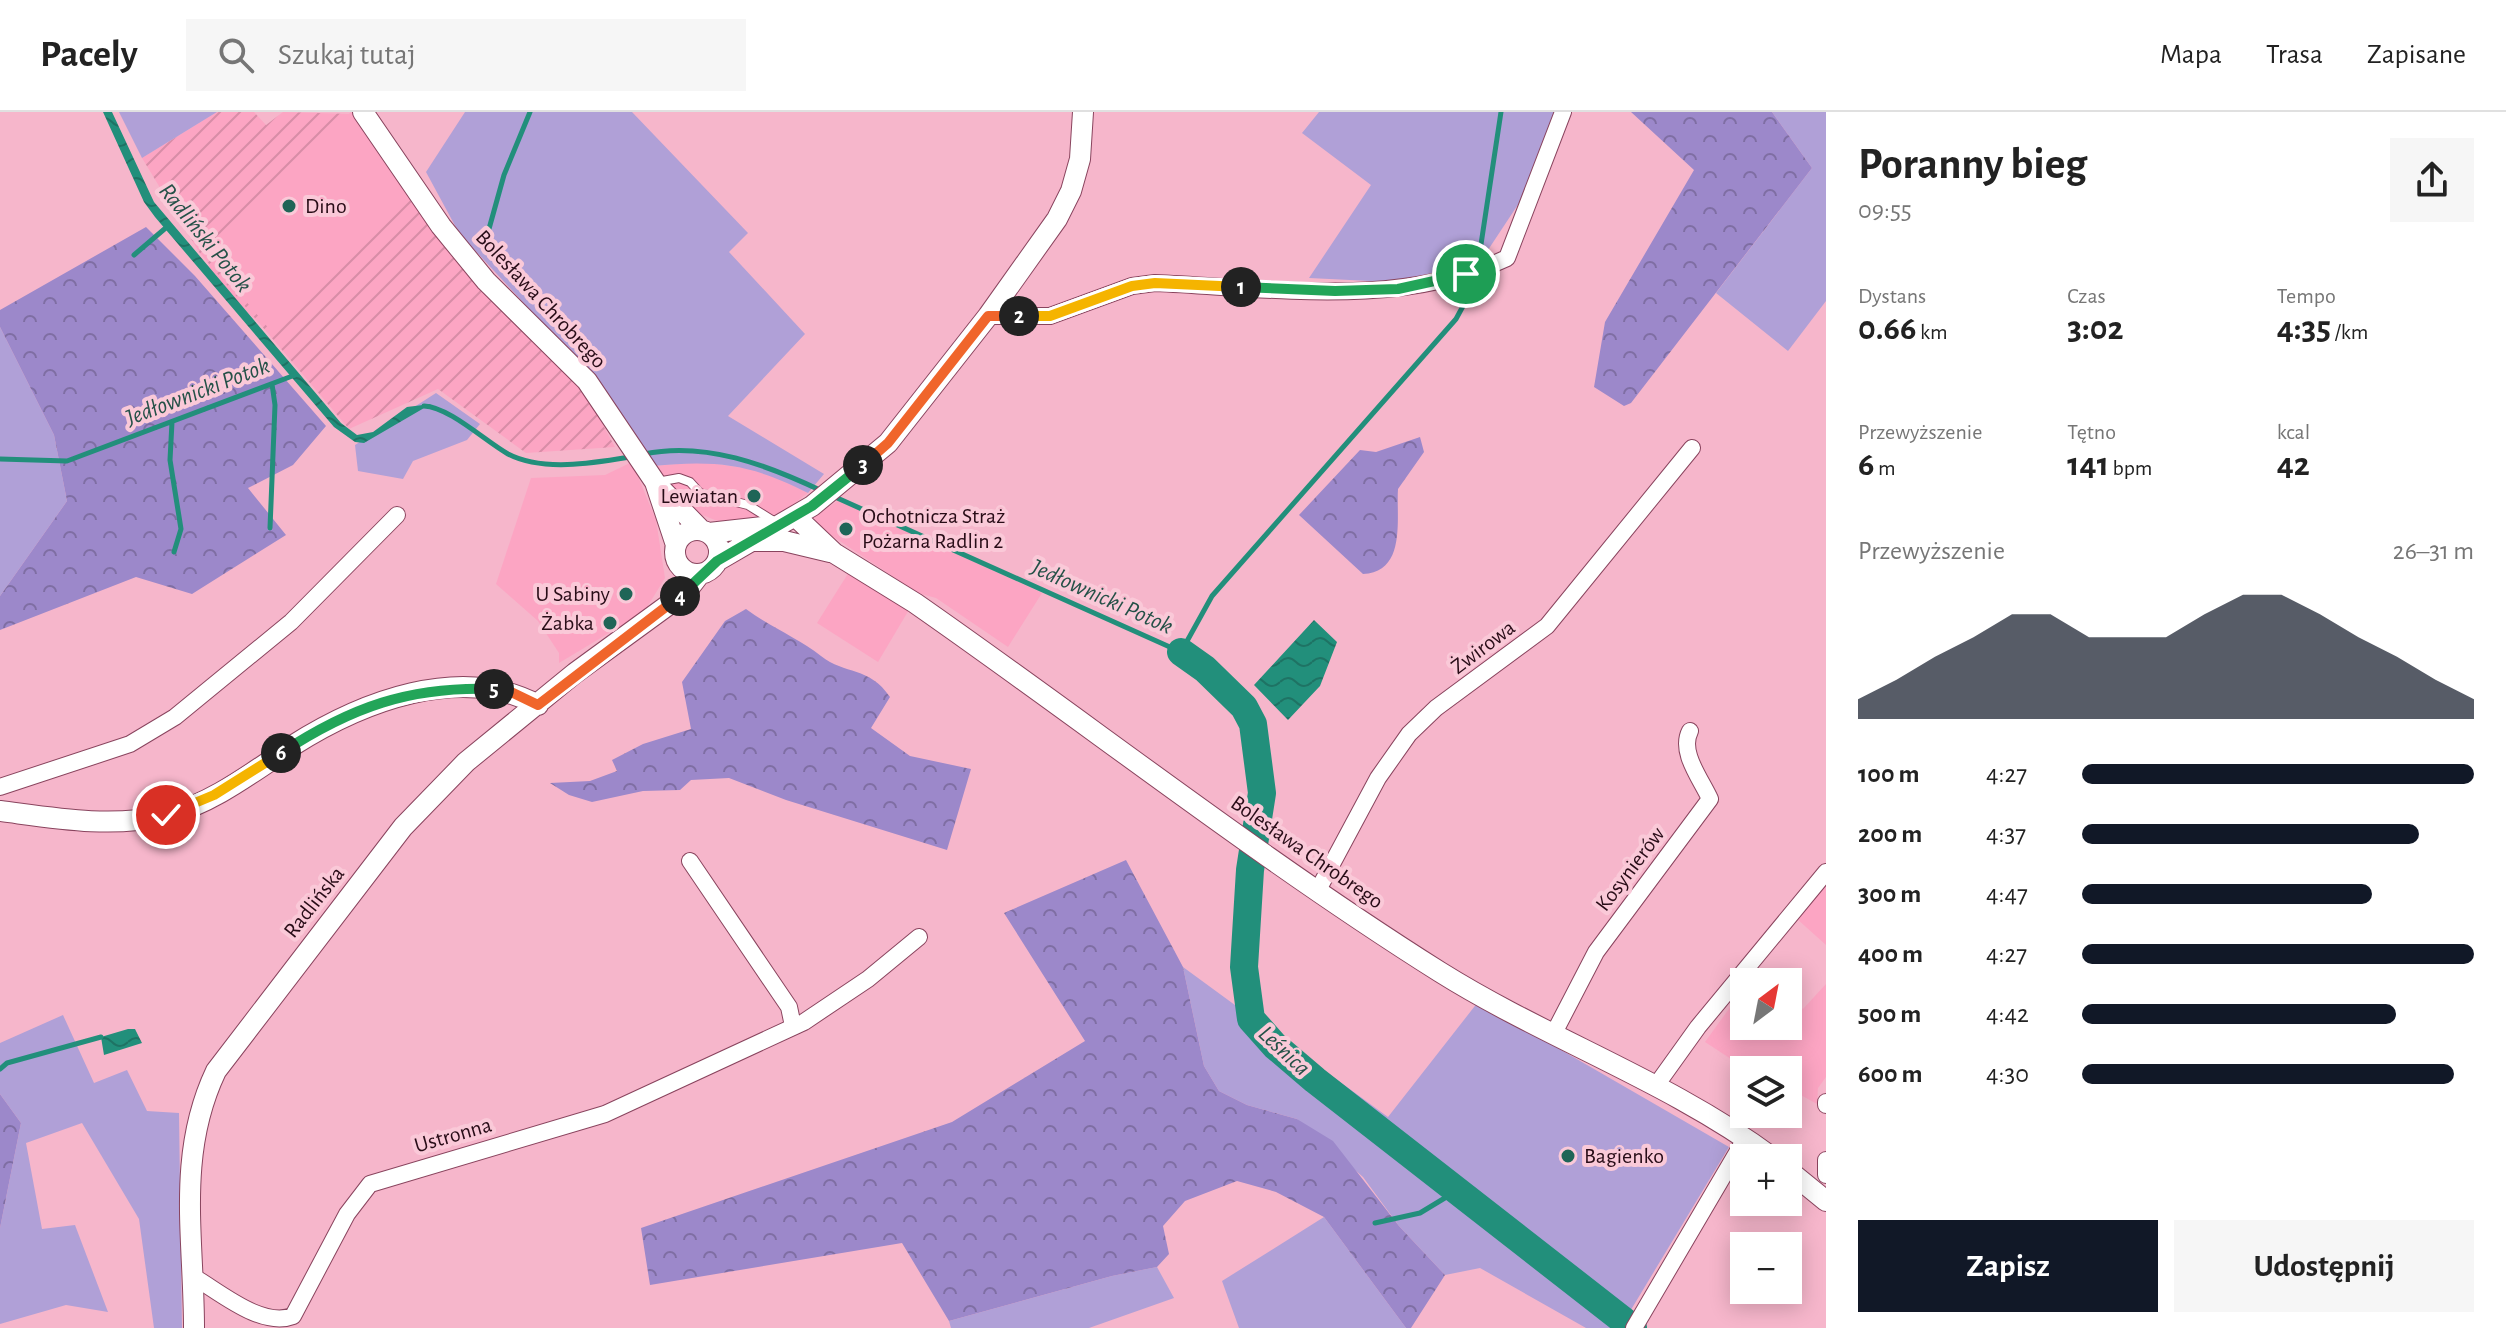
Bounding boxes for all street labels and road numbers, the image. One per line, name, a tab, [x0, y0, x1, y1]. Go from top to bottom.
street label: Bolesława Chrobrego	[472, 226, 610, 372]
street label: Żwirowa	[1447, 616, 1519, 678]
street label: Bolesława Chrobrego	[1227, 791, 1387, 913]
street label: Kosynierów	[1591, 823, 1669, 915]
street label: Radlińska	[280, 862, 348, 942]
street label: Ustronna	[412, 1114, 494, 1156]

